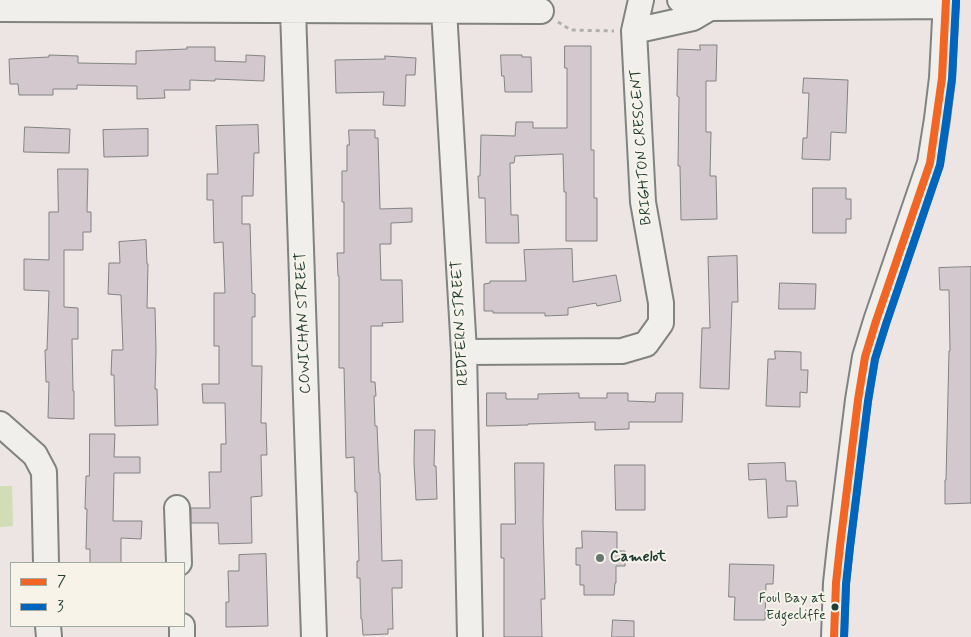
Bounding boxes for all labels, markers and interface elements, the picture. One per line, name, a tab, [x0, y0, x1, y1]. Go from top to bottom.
street label: BRIGHTON CRESCENT	[628, 68, 656, 226]
street label: COWICHAN STREET	[293, 252, 315, 394]
street label: REDFERN STREET	[449, 260, 473, 386]
place label: Camelot	[610, 549, 666, 567]
marker: Camelot	[594, 552, 606, 564]
legend	[10, 562, 185, 627]
text: 7	[57, 572, 66, 592]
place label: Foul Bay at Edgecliffe	[759, 591, 826, 624]
text: 3	[57, 597, 64, 617]
marker: Foul Bay at Edgecliffe	[830, 602, 840, 612]

